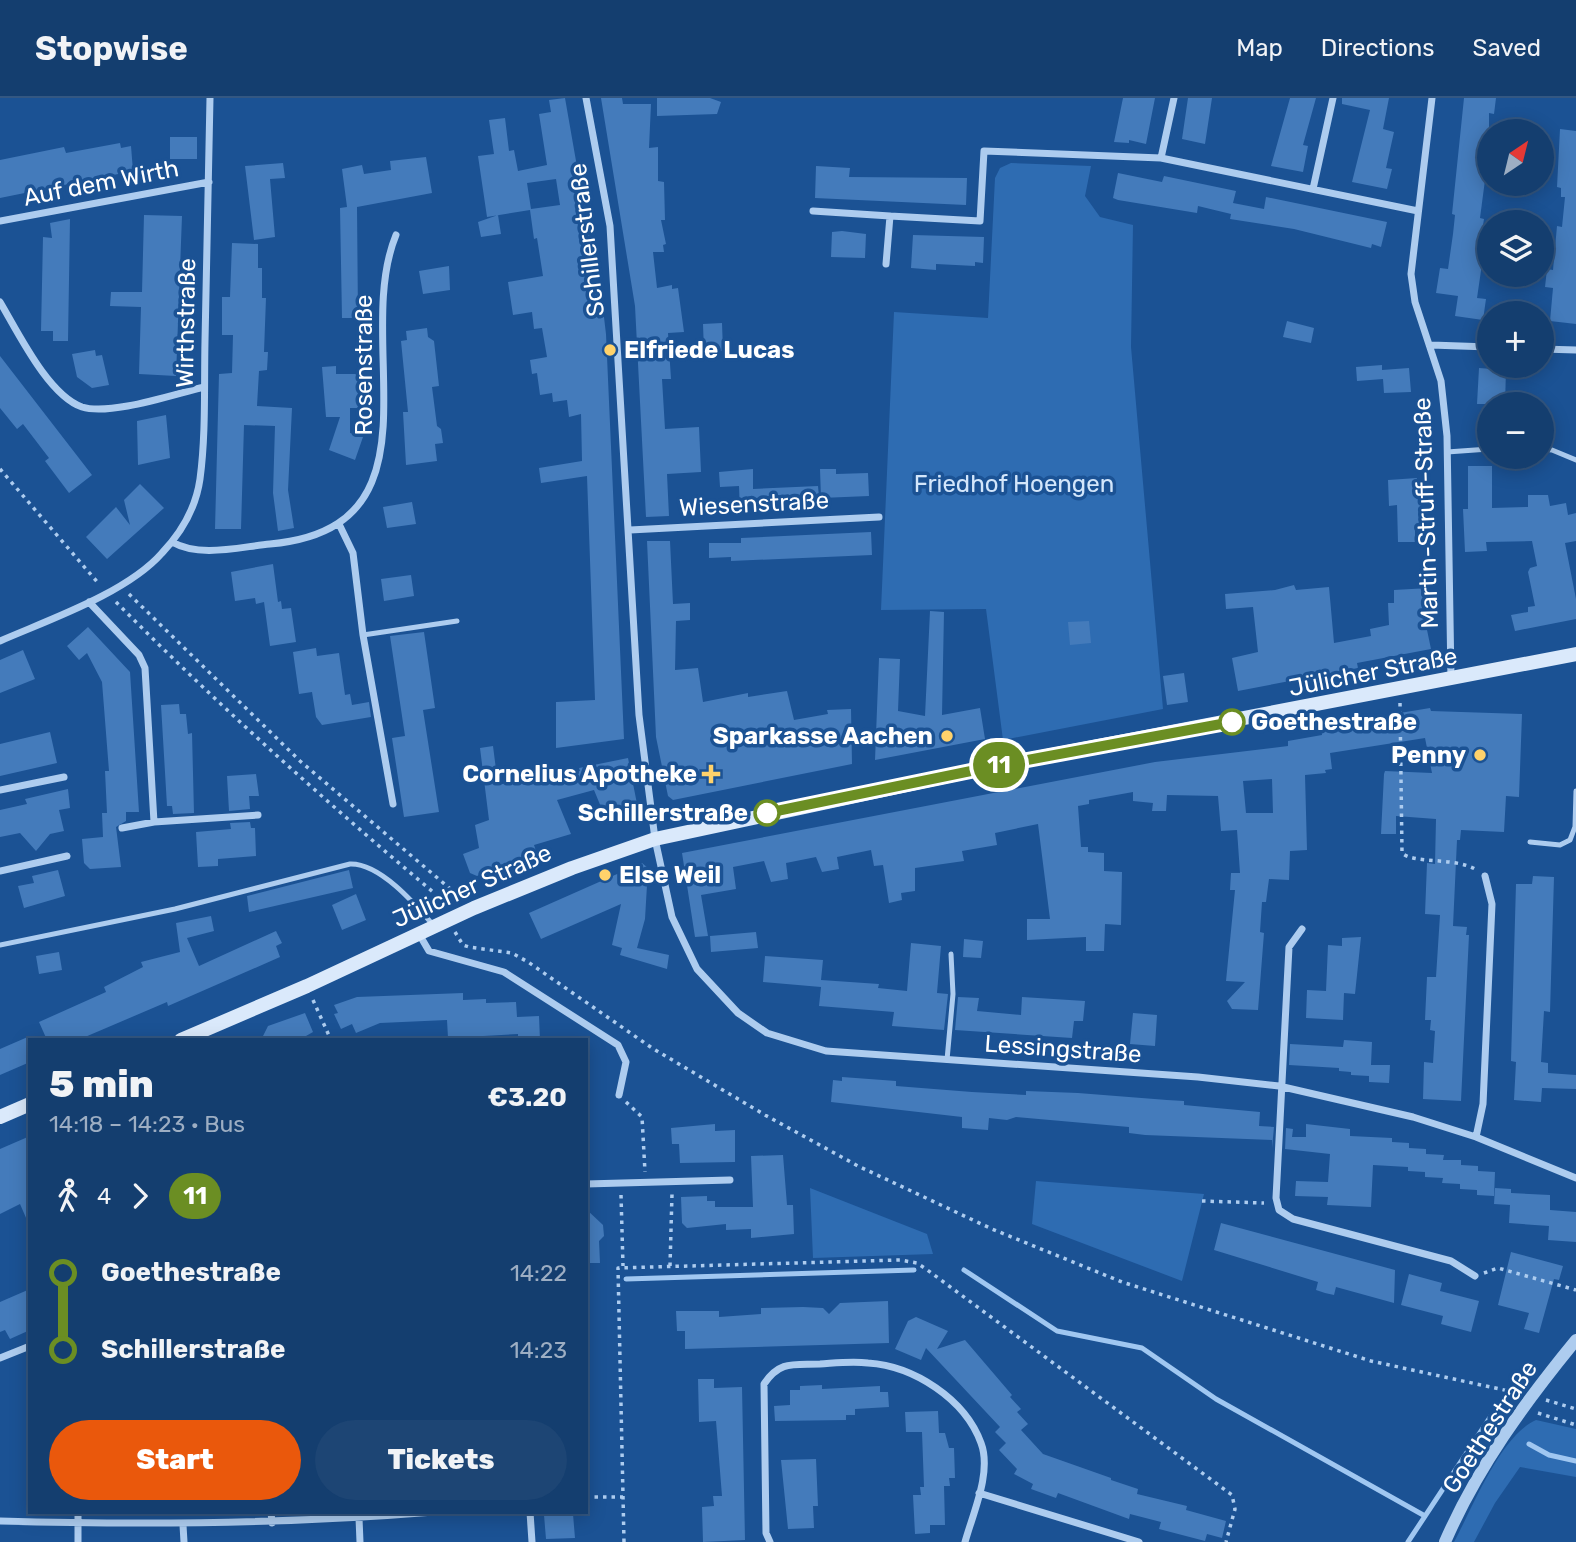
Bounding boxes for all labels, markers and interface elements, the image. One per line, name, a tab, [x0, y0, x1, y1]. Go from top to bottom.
text: Stopwise	[35, 29, 188, 68]
text: Map	[1236, 34, 1283, 62]
text: Directions	[1321, 34, 1434, 62]
text: Saved	[1472, 34, 1541, 62]
north arrow	[1477, 119, 1554, 196]
map controls	[1477, 119, 1554, 469]
street label: Auf dem Wirth	[21, 154, 181, 212]
street label: Schillerstraße	[564, 162, 610, 318]
button: layers	[1477, 210, 1554, 287]
street label: Wirthstraße	[171, 258, 201, 388]
street label: Rosenstraße	[350, 295, 378, 435]
button: +	[1477, 301, 1554, 378]
place label: Elfriede Lucas	[624, 336, 794, 364]
marker: Elfriede Lucas	[602, 342, 618, 358]
button: −	[1477, 392, 1554, 469]
street label: Martin-Struff-Straße	[1408, 397, 1444, 629]
park label: Friedhof Hoengen	[914, 470, 1114, 498]
street label: Wiesenstraße	[678, 486, 830, 522]
street label: Jülicher Straße	[1286, 642, 1460, 702]
place label: Goethestraße	[1251, 708, 1417, 736]
marker: Goethestraße	[1219, 709, 1245, 735]
place label: Sparkasse Aachen	[713, 722, 933, 750]
marker: Sparkasse Aachen	[939, 728, 955, 744]
place label: Penny	[1391, 741, 1466, 769]
line badge: 11	[968, 742, 1030, 788]
marker: Penny	[1472, 747, 1488, 763]
text: 11	[987, 751, 1011, 779]
place label: Cornelius Apotheke	[462, 760, 697, 788]
marker: Cornelius Apotheke	[703, 766, 719, 782]
place label: Schillerstraße	[578, 799, 748, 827]
marker: Schillerstraße	[754, 800, 780, 826]
street label: Jülicher Straße	[388, 838, 556, 934]
place label: Else Weil	[619, 861, 721, 889]
marker: Else Weil	[597, 867, 613, 883]
street label: Lessingstraße	[984, 1030, 1142, 1068]
text: 5 min	[49, 1061, 154, 1107]
text: €3.20	[487, 1082, 567, 1113]
text: 14:18 – 14:23 · Bus	[49, 1110, 245, 1138]
icon: walk	[49, 1177, 87, 1215]
icon: forward	[121, 1177, 159, 1215]
text: 4	[97, 1182, 111, 1210]
text: 11	[183, 1182, 207, 1210]
text: Goethestraße	[101, 1257, 281, 1288]
text: 14:22	[510, 1259, 567, 1287]
text: Schillerstraße	[101, 1334, 285, 1365]
text: 14:23	[510, 1336, 567, 1364]
street label: Goethestraße	[1437, 1356, 1543, 1498]
button: Start	[49, 1420, 301, 1500]
button: Tickets	[315, 1420, 567, 1500]

